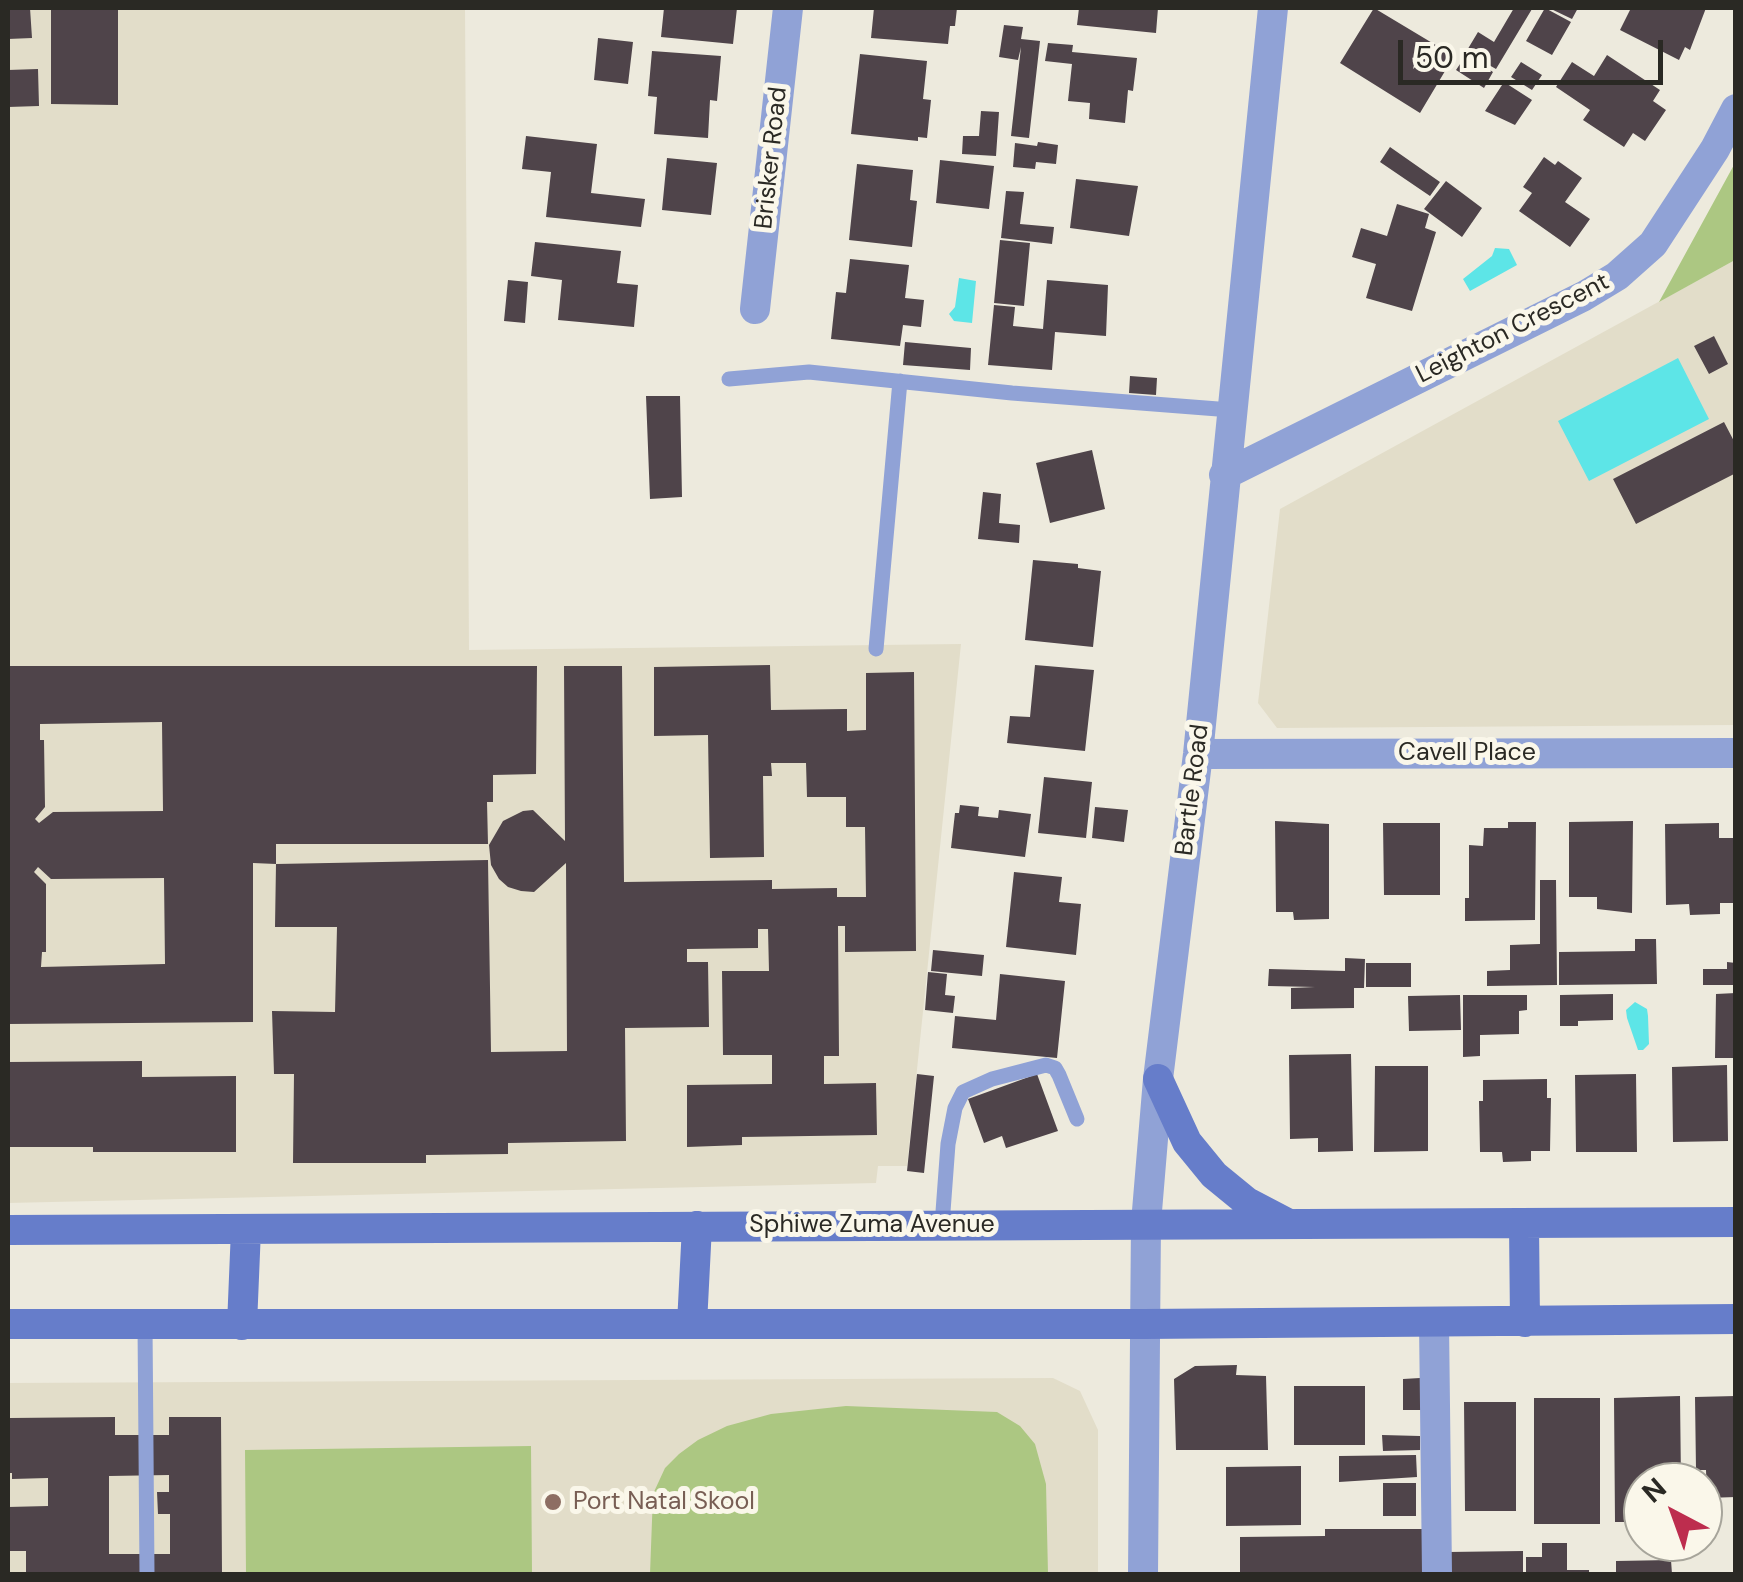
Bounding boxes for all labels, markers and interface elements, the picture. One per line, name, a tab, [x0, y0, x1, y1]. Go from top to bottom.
scale bar	[1403, 20, 1668, 82]
text: 50 m	[1415, 38, 1489, 77]
street label: Brisker Road	[750, 85, 794, 231]
street label: Leighton Crescent	[1411, 267, 1615, 391]
street label: Bartle Road	[1170, 722, 1216, 858]
street label: Cavell Place	[1398, 738, 1536, 768]
street label: Sphiwe Zuma Avenue	[749, 1210, 995, 1240]
north arrow	[1623, 1462, 1723, 1562]
text: N	[1634, 1470, 1674, 1511]
place label: Port Natal Skool	[573, 1487, 755, 1517]
marker: Port Natal Skool	[542, 1491, 564, 1513]

